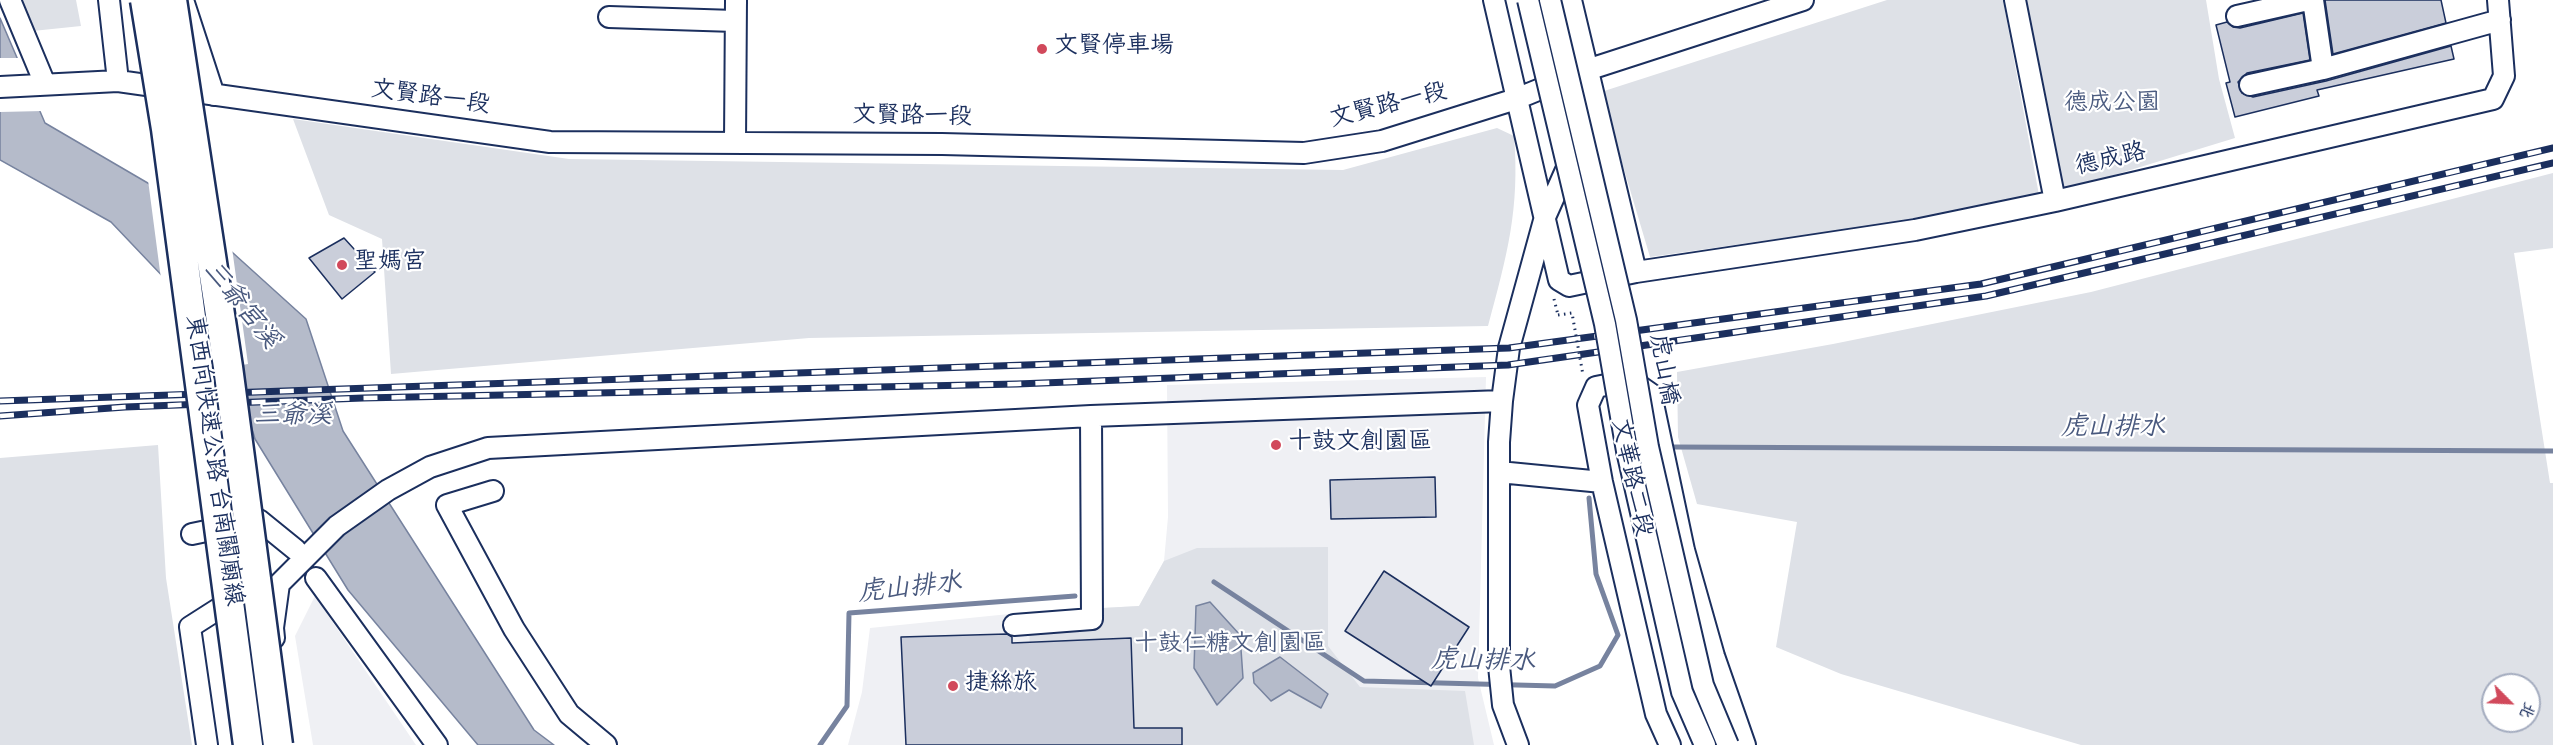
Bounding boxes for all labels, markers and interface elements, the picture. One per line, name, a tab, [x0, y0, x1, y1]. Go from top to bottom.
place label: 文賢停車場	[1054, 35, 1174, 63]
marker: 文賢停車場	[1035, 42, 1049, 56]
street label: 文賢路一段	[369, 77, 491, 123]
street label: 文賢路一段	[1327, 80, 1451, 136]
park label: 德成公園	[2064, 92, 2160, 120]
street label: 文賢路一段	[852, 104, 972, 134]
street label: 德成路	[2073, 140, 2149, 184]
place label: 聖媽宮	[354, 251, 426, 279]
water label: 三爺宮溪	[194, 257, 284, 357]
marker: 聖媽宮	[335, 258, 349, 272]
street label: 東西向快速公路 台南關廟線	[176, 314, 246, 608]
street label: 虎山橋	[1641, 332, 1681, 408]
water label: 三爺溪	[254, 402, 332, 434]
water label: 虎山排水	[2061, 414, 2165, 446]
street label: 文華路二段	[1602, 416, 1656, 540]
place label: 十鼓文創園區	[1288, 431, 1432, 459]
marker: 十鼓文創園區	[1269, 438, 1283, 452]
water label: 虎山排水	[857, 570, 963, 612]
park label: 十鼓仁糖文創園區	[1134, 633, 1326, 661]
water label: 虎山排水	[1431, 647, 1535, 681]
place label: 捷絲旅	[965, 672, 1037, 700]
north arrow	[2481, 673, 2541, 733]
marker: 捷絲旅	[946, 679, 960, 693]
text: 北	[2512, 698, 2540, 722]

